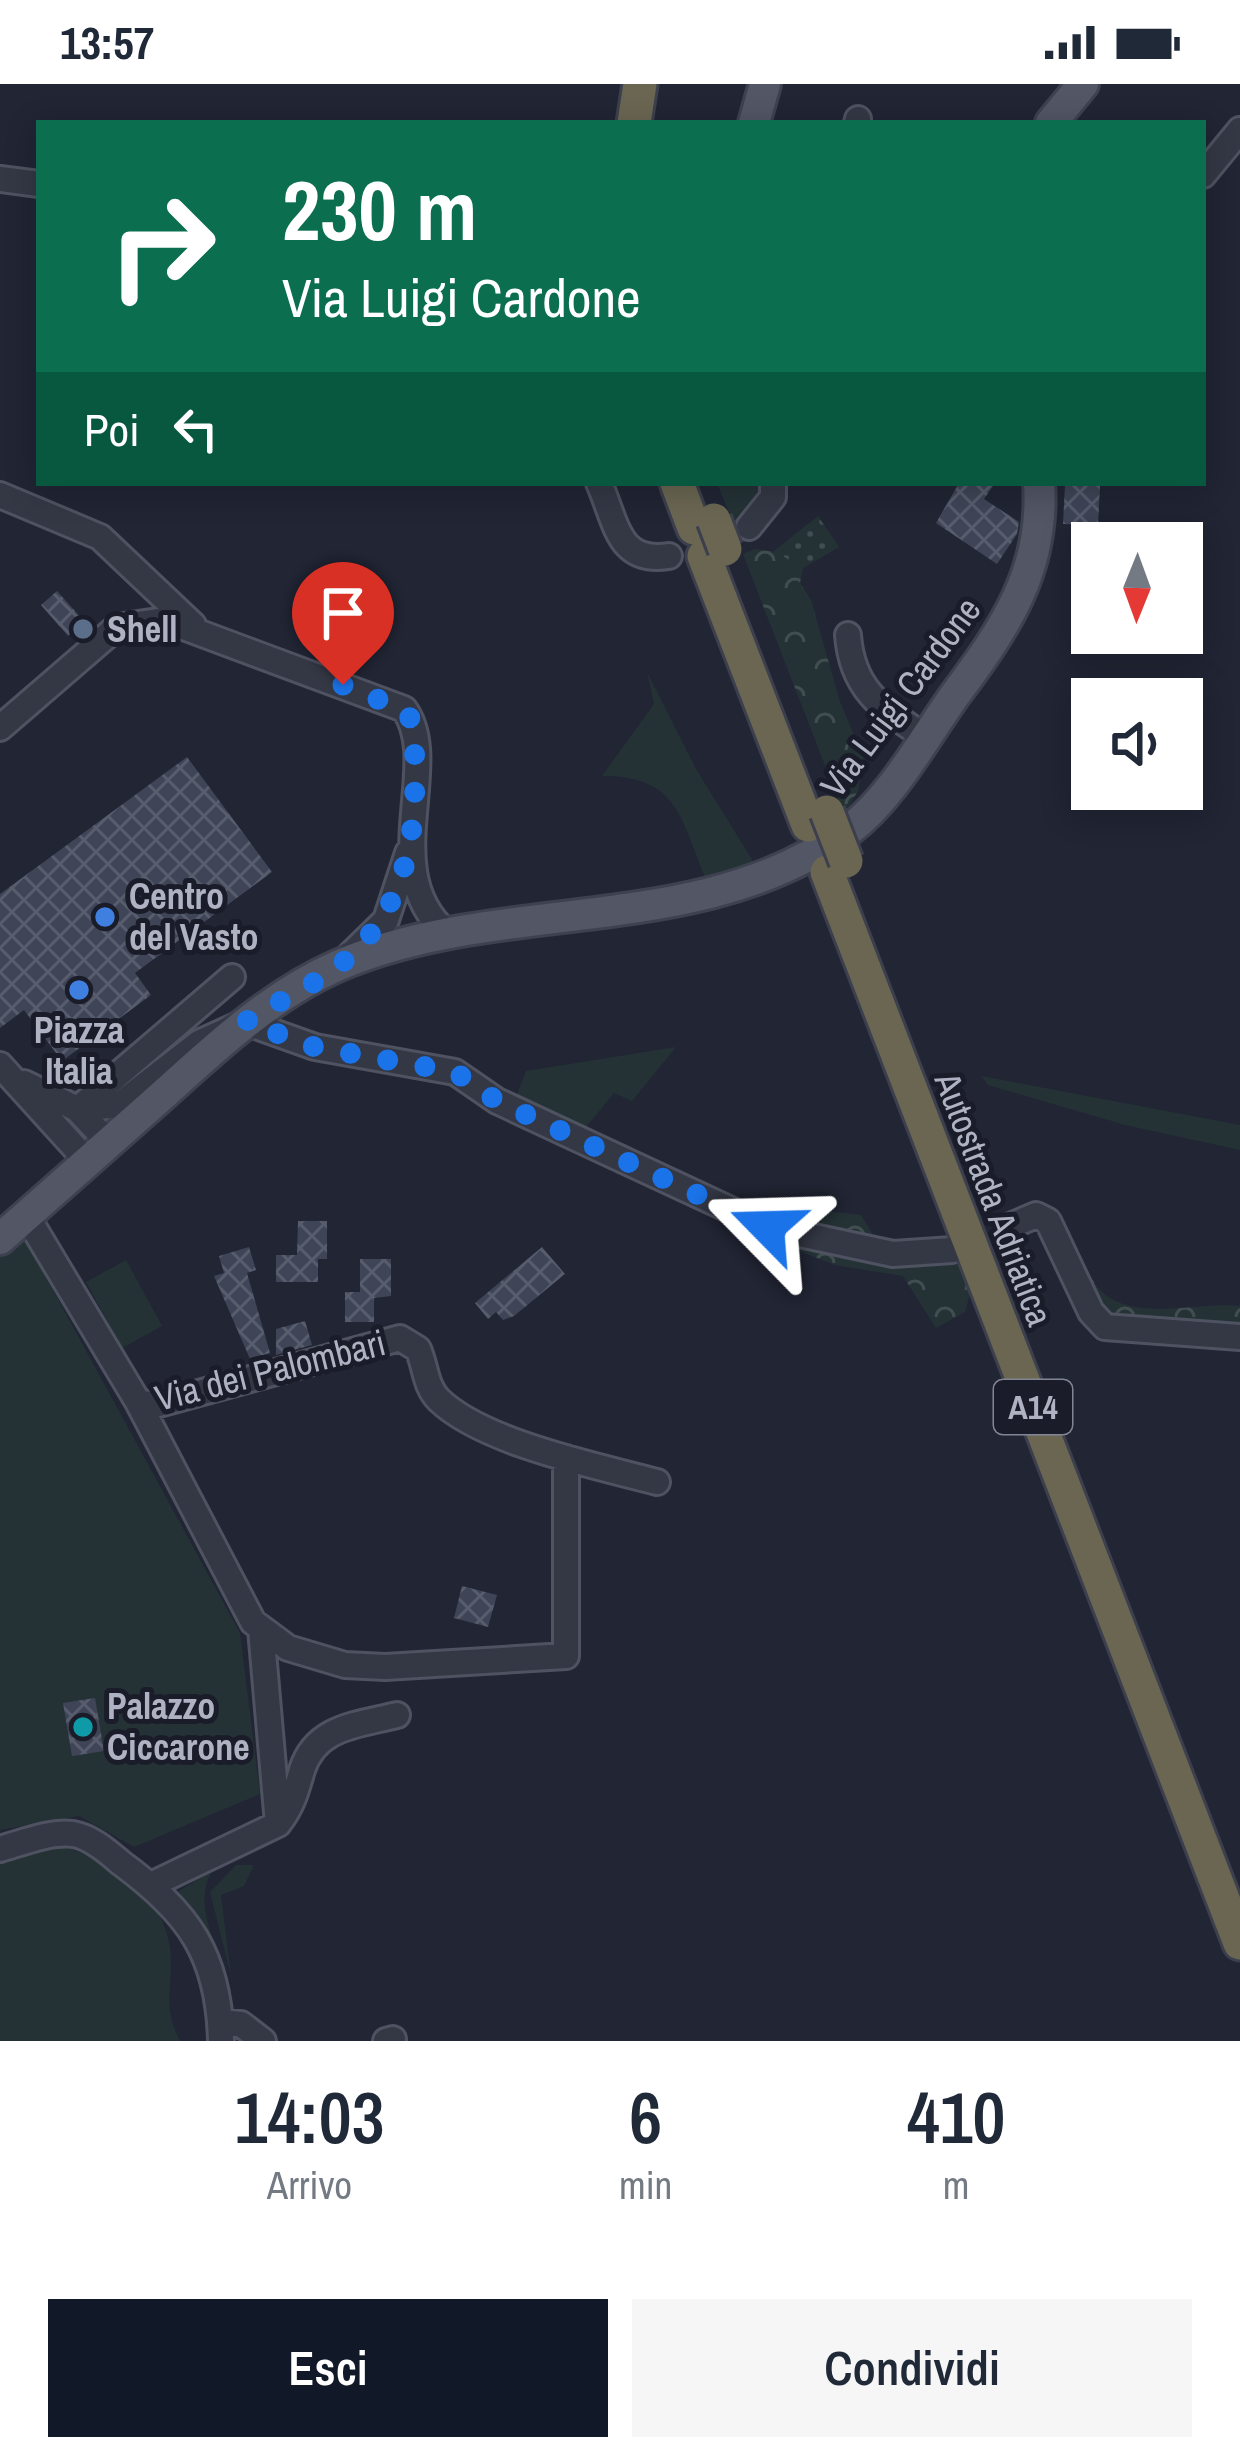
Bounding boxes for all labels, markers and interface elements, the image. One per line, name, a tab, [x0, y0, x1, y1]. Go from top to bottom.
text: 13:57	[60, 12, 154, 73]
text: 230 m	[282, 153, 477, 266]
icon: right	[84, 168, 240, 324]
text: Via Luigi Cardone	[282, 261, 641, 334]
icon: left	[163, 396, 229, 462]
text: Poi	[84, 399, 139, 460]
north arrow	[1071, 522, 1203, 654]
map controls	[1071, 522, 1203, 810]
pin	[292, 562, 394, 685]
icon: arrive	[310, 580, 376, 646]
street label: Via Luigi Cardone	[809, 587, 991, 807]
place label: Shell	[107, 605, 178, 653]
marker: Shell	[70, 616, 96, 642]
button: sound	[1071, 678, 1203, 810]
place label: Centro del Vasto	[129, 872, 259, 961]
marker: Centro del Vasto	[92, 904, 118, 930]
marker: Piazza Italia	[66, 977, 92, 1003]
place label: Piazza Italia	[34, 1006, 125, 1095]
street label: Autostrada Adriatica	[923, 1065, 1064, 1332]
position arrow	[704, 1164, 830, 1290]
street label: Via dei Palombari	[150, 1318, 390, 1422]
road number: A14	[994, 1380, 1072, 1434]
place label: Palazzo Ciccarone	[107, 1682, 250, 1771]
marker: Palazzo Ciccarone	[70, 1714, 96, 1740]
text: 14:03	[235, 2068, 384, 2165]
text: 6	[629, 2068, 662, 2165]
text: 410	[907, 2068, 1005, 2165]
text: Arrivo	[267, 2159, 352, 2211]
text: min	[619, 2159, 672, 2211]
text: m	[943, 2159, 969, 2211]
button: Esci	[48, 2299, 608, 2437]
button: Condividi	[632, 2299, 1192, 2437]

